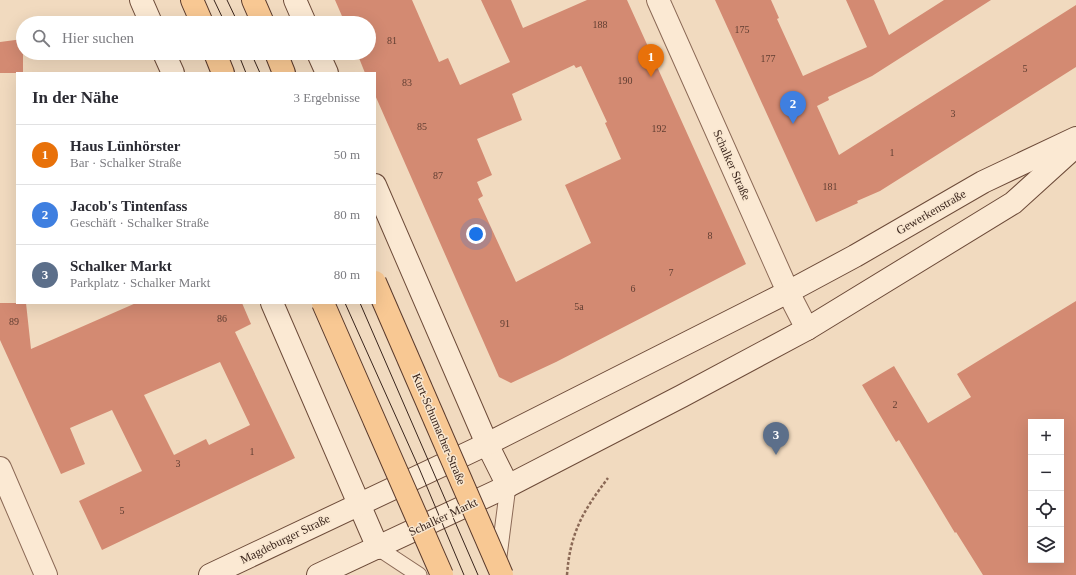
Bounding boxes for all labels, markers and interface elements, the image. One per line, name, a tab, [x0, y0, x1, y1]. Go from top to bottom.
search box	[16, 16, 376, 60]
house number: 188	[593, 19, 608, 30]
house number: 175	[735, 24, 750, 35]
icon: search	[30, 27, 52, 49]
text: Hier suchen	[62, 30, 134, 46]
house number: 81	[387, 35, 397, 46]
pin: 1	[638, 44, 664, 77]
house number: 177	[761, 53, 776, 64]
house number: 5	[1023, 63, 1028, 74]
house number: 190	[618, 75, 633, 86]
house number: 83	[402, 77, 412, 88]
text: In der Nähe	[32, 88, 119, 107]
text: 3 Ergebnisse	[293, 90, 360, 105]
pin: 2	[780, 91, 806, 124]
house number: 3	[951, 108, 956, 119]
house number: 85	[417, 121, 427, 132]
house number: 192	[652, 123, 667, 134]
street label: Schalker Straße	[710, 128, 754, 202]
text: Haus Lünhörster	[70, 138, 180, 154]
text: 1	[42, 147, 48, 162]
text: 50 m	[334, 147, 360, 162]
house number: 1	[890, 147, 895, 158]
text: Bar · Schalker Straße	[70, 155, 182, 170]
house number: 87	[433, 170, 443, 181]
house number: 181	[823, 181, 838, 192]
street label: Gewerkenstraße	[894, 186, 968, 238]
text: Jacob's Tintenfass	[70, 198, 187, 214]
text: 2	[42, 207, 48, 222]
text: 80 m	[334, 207, 360, 222]
text: Geschäft · Schalker Straße	[70, 215, 209, 230]
your location	[466, 224, 486, 244]
house number: 8	[708, 230, 713, 241]
text: Schalker Markt	[70, 258, 172, 274]
text: 3	[42, 267, 48, 282]
text: 80 m	[334, 267, 360, 282]
house number: 7	[669, 267, 674, 278]
text: Parkplatz · Schalker Markt	[70, 275, 210, 290]
house number: 6	[631, 283, 636, 294]
house number: 5a	[574, 301, 584, 312]
house number: 86	[217, 313, 227, 324]
house number: 89	[9, 316, 19, 327]
house number: 91	[500, 318, 510, 329]
street label: Kurt-Schumacher-Straße	[409, 371, 469, 487]
house number: 2	[893, 399, 898, 410]
map controls	[1028, 419, 1064, 563]
button: +	[1028, 419, 1064, 455]
pin: 3	[763, 422, 789, 455]
house number: 1	[250, 446, 255, 457]
button: −	[1028, 455, 1064, 491]
house number: 3	[176, 458, 181, 469]
button: locate	[1028, 491, 1064, 527]
street label: Schalker Markt	[406, 495, 480, 539]
house number: 5	[120, 505, 125, 516]
street label: Magdeburger Straße	[238, 511, 332, 567]
button: layers	[1028, 527, 1064, 563]

